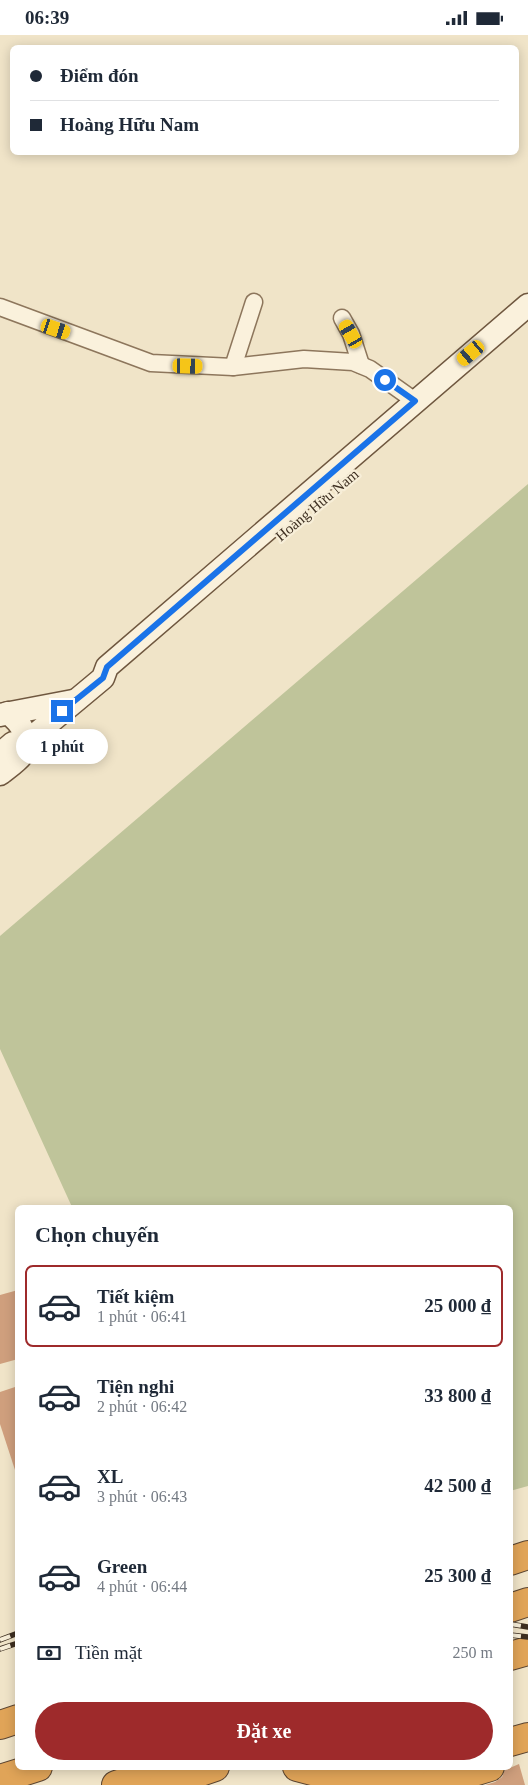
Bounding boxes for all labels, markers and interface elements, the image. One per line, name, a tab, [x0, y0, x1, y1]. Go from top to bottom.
text: 06:39	[25, 7, 69, 28]
text: Điểm đón	[60, 65, 139, 86]
text: Hoàng Hữu Nam	[60, 114, 199, 135]
car	[39, 317, 72, 341]
car	[337, 317, 364, 351]
car	[454, 338, 487, 368]
car	[172, 358, 203, 374]
route start	[374, 369, 396, 391]
street label: Hoàng Hữu Nam	[272, 466, 362, 544]
route end	[51, 700, 73, 722]
callout: 1 phút	[16, 729, 108, 763]
text: 1 phút	[40, 738, 84, 755]
text: Chọn chuyến	[35, 1222, 159, 1247]
icon: car	[37, 1284, 82, 1329]
text: Tiết kiệm	[97, 1286, 174, 1307]
text: 25 000 ₫	[424, 1295, 491, 1316]
text: 1 phút · 06:41	[97, 1308, 187, 1325]
icon: car	[37, 1374, 82, 1419]
text: Tiện nghi	[97, 1376, 174, 1397]
text: 33 800 ₫	[424, 1385, 491, 1406]
text: 2 phút · 06:42	[97, 1398, 187, 1415]
icon: car	[37, 1464, 82, 1509]
text: XL	[97, 1466, 123, 1487]
text: 42 500 ₫	[424, 1475, 491, 1496]
text: 3 phút · 06:43	[97, 1488, 187, 1505]
icon: car	[37, 1554, 82, 1599]
text: Green	[97, 1556, 147, 1577]
text: 25 300 ₫	[424, 1565, 491, 1586]
text: 4 phút · 06:44	[97, 1578, 187, 1595]
icon: cash	[35, 1639, 63, 1667]
text: Tiền mặt	[75, 1642, 142, 1663]
text: 250 m	[453, 1644, 493, 1661]
button: Đặt xe	[35, 1702, 493, 1760]

